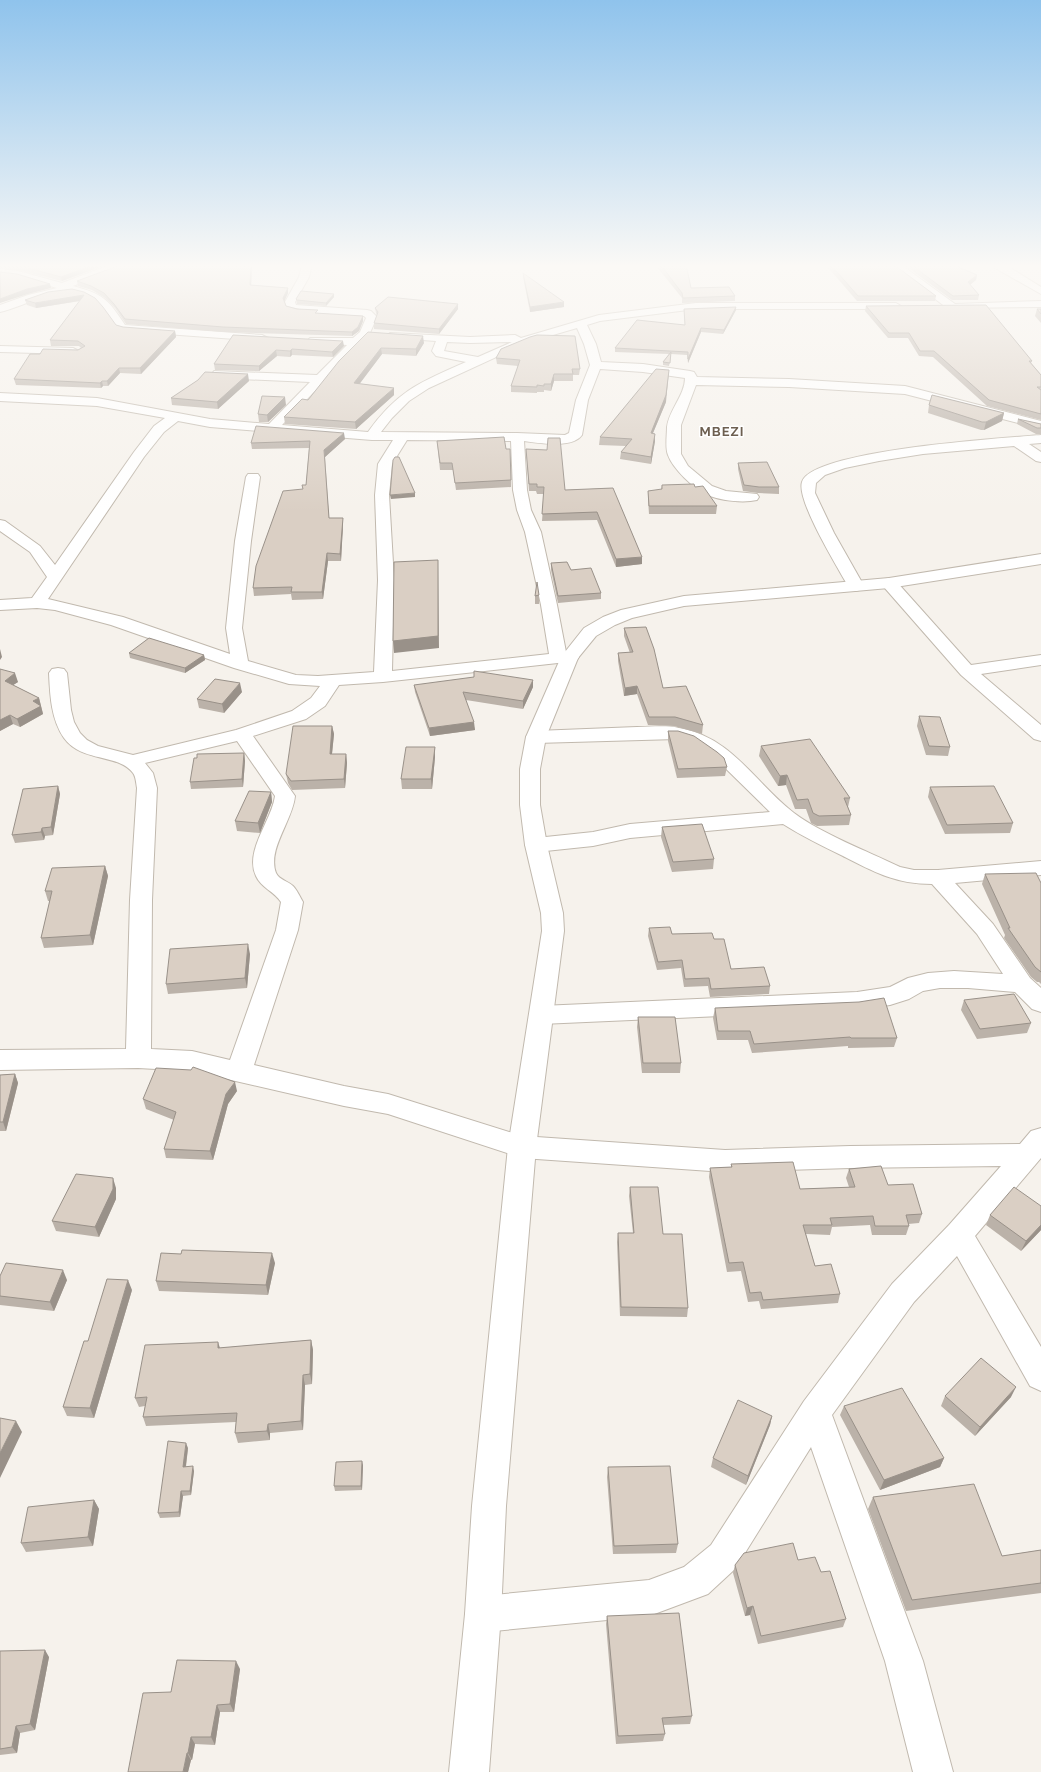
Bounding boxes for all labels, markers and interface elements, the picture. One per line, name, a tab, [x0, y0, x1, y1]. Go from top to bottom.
district label: MBEZI	[700, 424, 744, 439]

